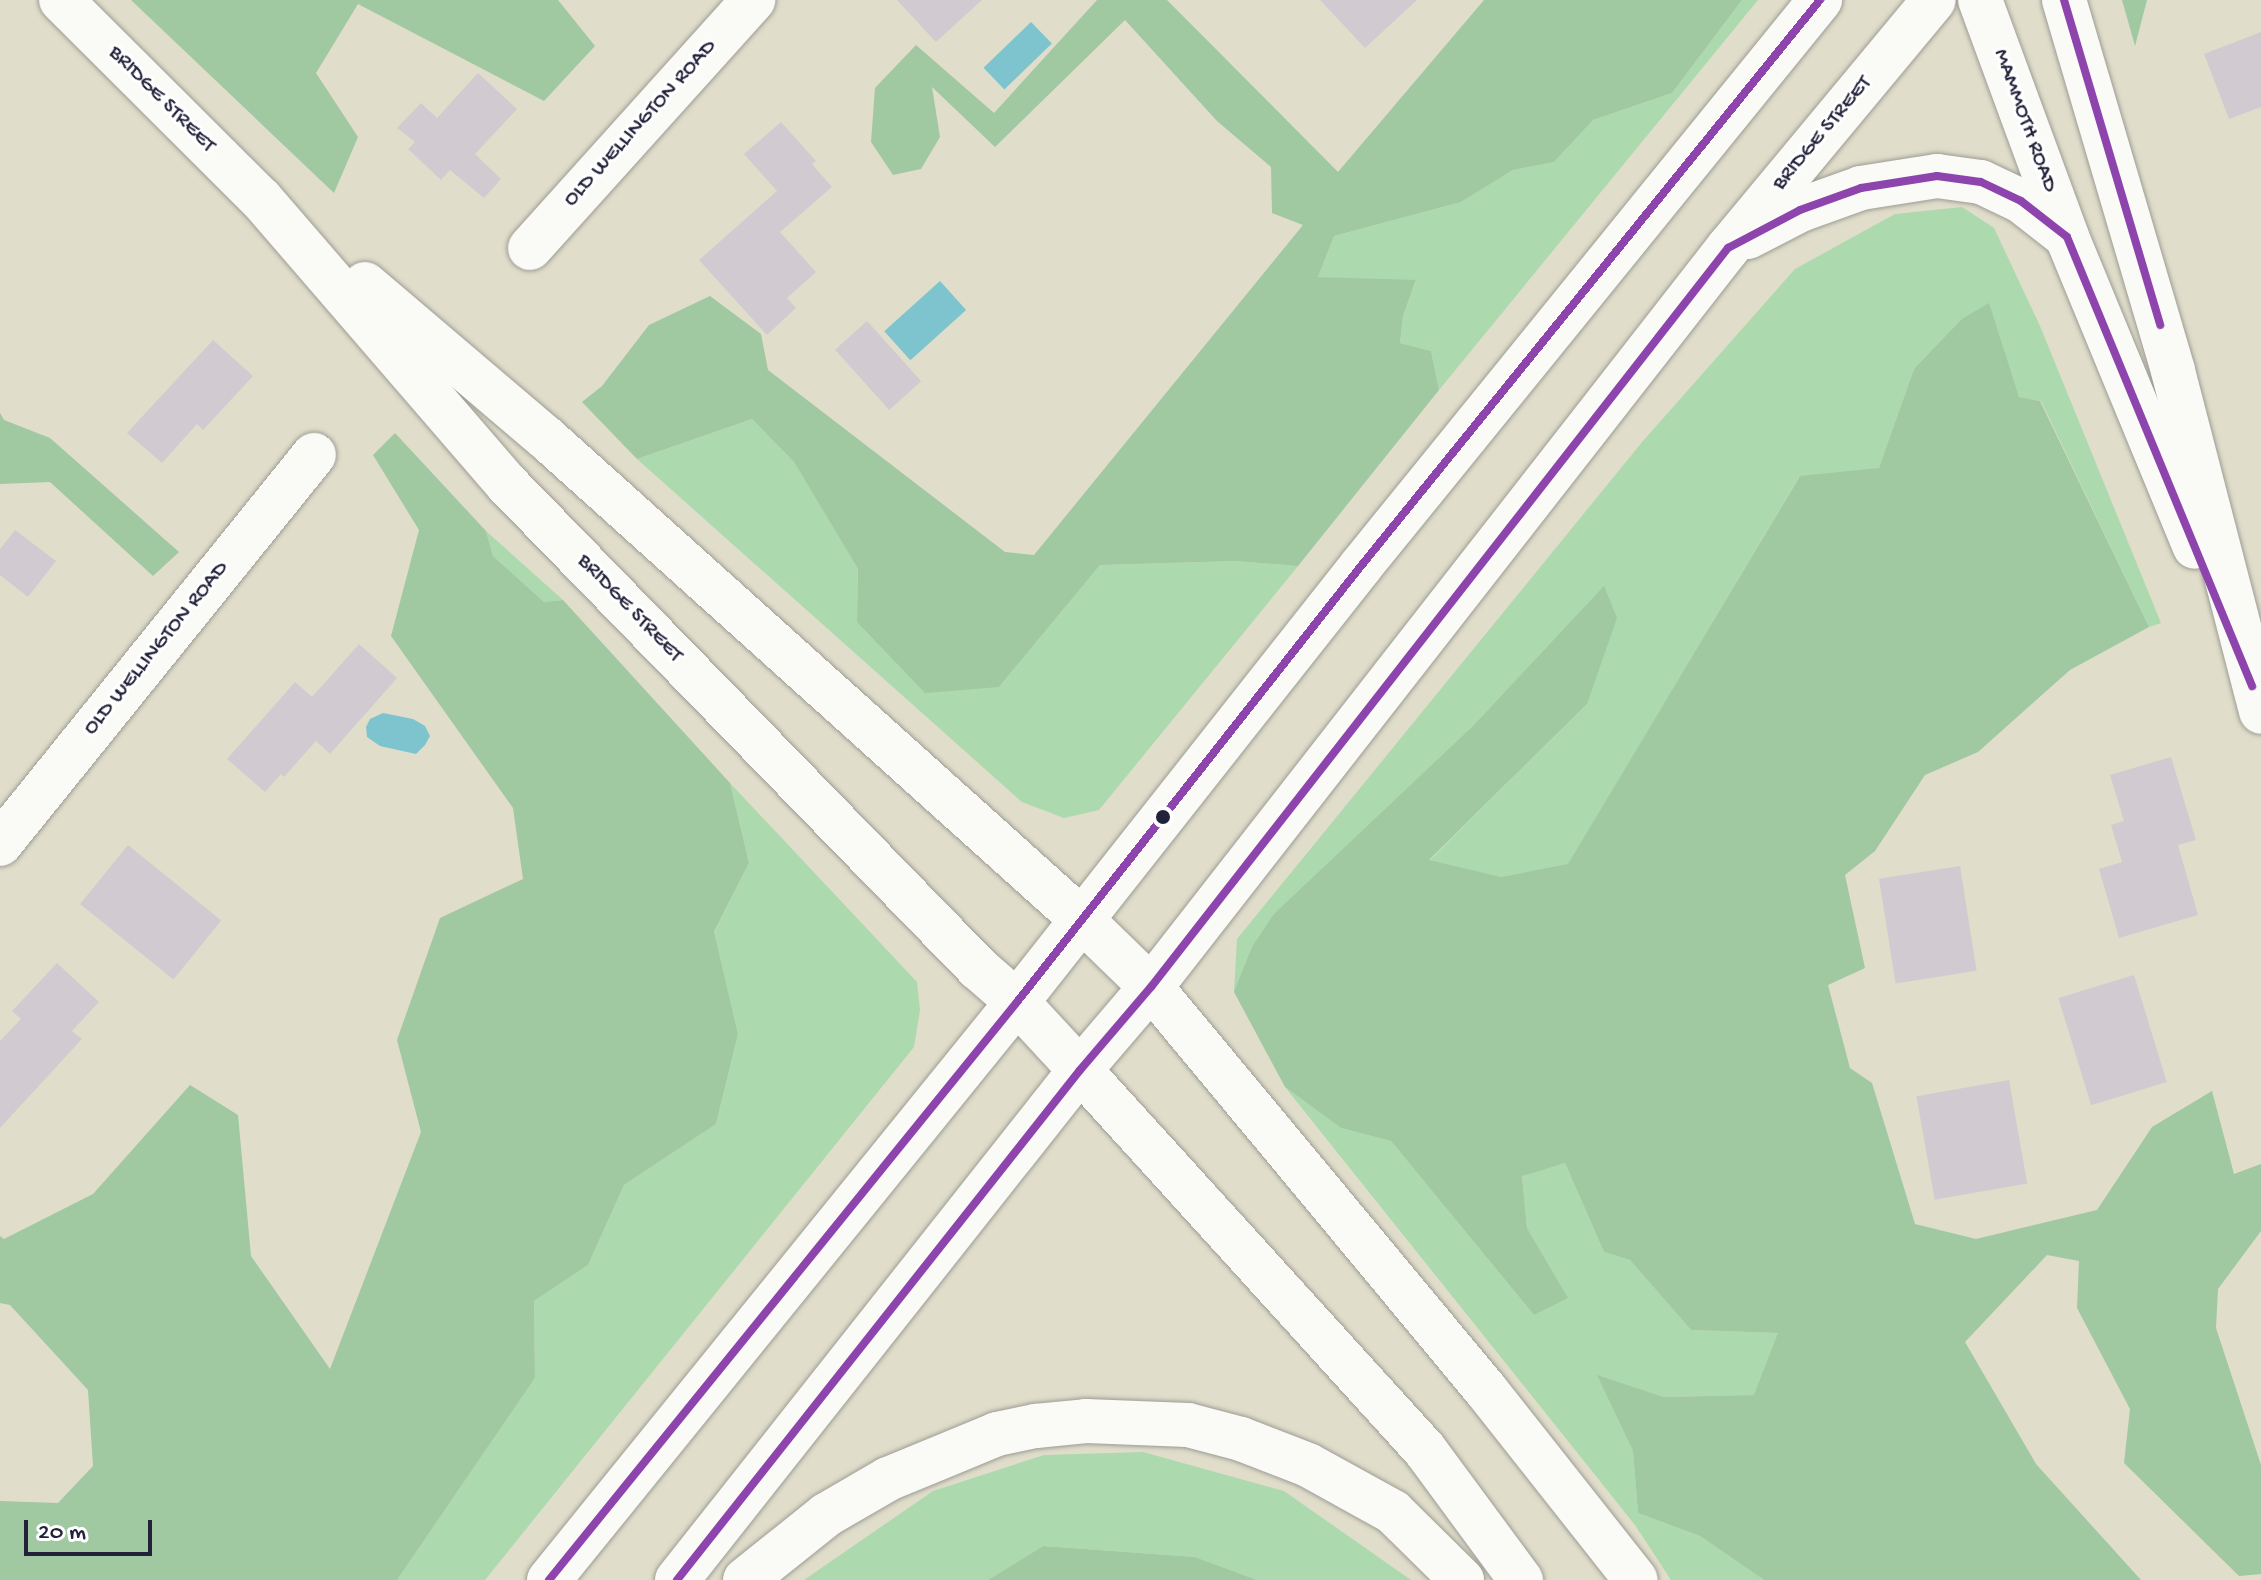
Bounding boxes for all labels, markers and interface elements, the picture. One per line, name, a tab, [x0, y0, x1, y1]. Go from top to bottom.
street label: OLD WELLINGTON ROAD	[559, 35, 723, 213]
street label: BRIDGE STREET	[102, 41, 220, 159]
street label: MAMMOTH ROAD	[1986, 46, 2062, 196]
street label: BRIDGE STREET	[1767, 71, 1879, 197]
street label: BRIDGE STREET	[570, 549, 688, 669]
street label: OLD WELLINGTON ROAD	[79, 557, 235, 741]
unlabelled marker	[1155, 809, 1171, 825]
scale bar	[28, 1504, 156, 1554]
text: 20 m	[38, 1519, 86, 1548]

